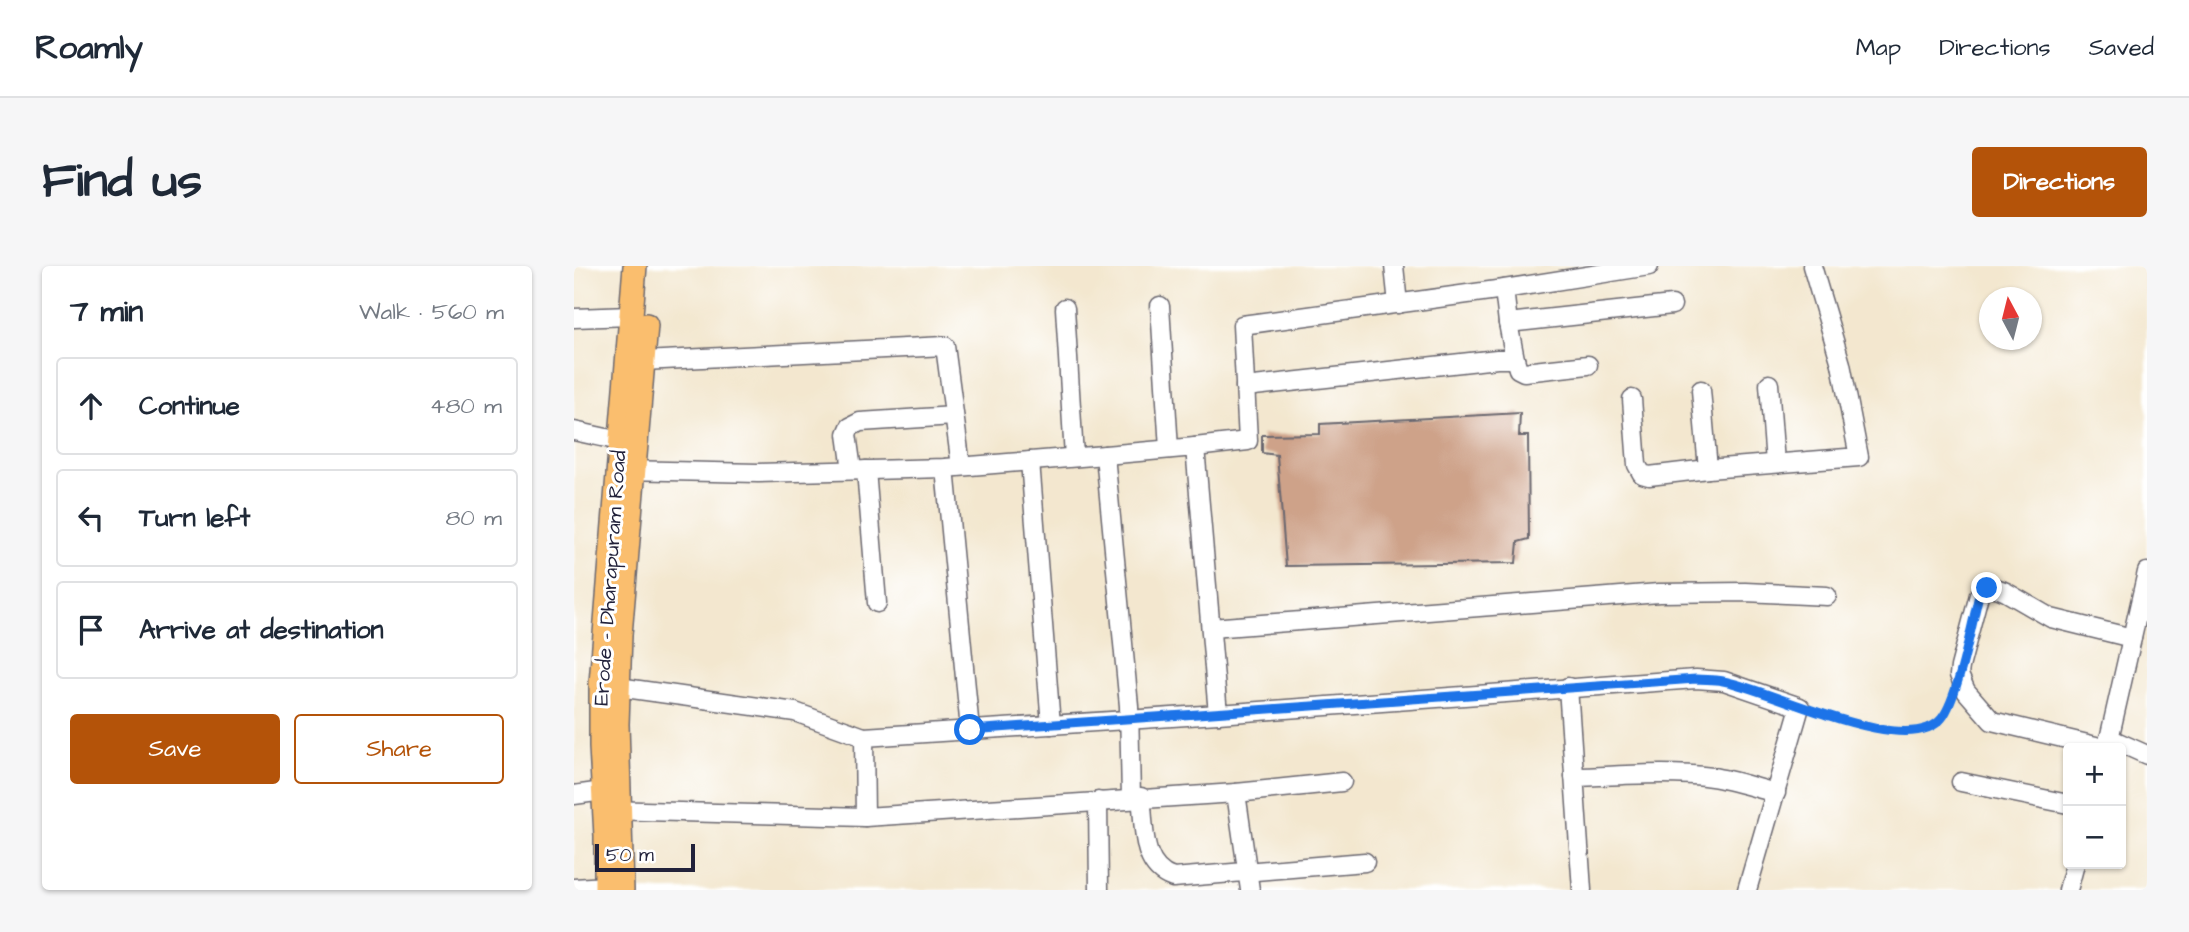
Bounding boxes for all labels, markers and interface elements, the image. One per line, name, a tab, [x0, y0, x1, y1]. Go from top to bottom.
text: Roamly	[35, 25, 143, 71]
text: Map	[1856, 31, 1901, 65]
text: Directions	[1939, 31, 2051, 65]
text: Saved	[2089, 31, 2154, 65]
button: Directions	[1972, 147, 2147, 217]
text: Find us	[42, 148, 202, 216]
north arrow	[1979, 287, 2042, 350]
text: 7 min	[70, 291, 143, 333]
text: Walk · 560 m	[359, 296, 504, 328]
icon: ahead	[72, 387, 110, 425]
text: Continue	[139, 388, 240, 424]
text: 480 m	[430, 390, 502, 422]
street label: Erode - Dharapuram Road	[587, 449, 634, 707]
icon: left	[72, 499, 110, 537]
text: Turn left	[139, 500, 250, 536]
text: 80 m	[445, 502, 502, 534]
route end	[1971, 572, 2002, 603]
icon: arrive	[72, 611, 110, 649]
text: Arrive at destination	[139, 612, 384, 648]
button: Save	[70, 714, 280, 784]
button: Share	[294, 714, 504, 784]
route start	[954, 714, 985, 745]
map controls	[2063, 743, 2126, 869]
button: +	[2063, 743, 2126, 806]
button: −	[2063, 806, 2126, 869]
scale bar	[595, 841, 695, 873]
text: 50 m	[606, 842, 654, 869]

